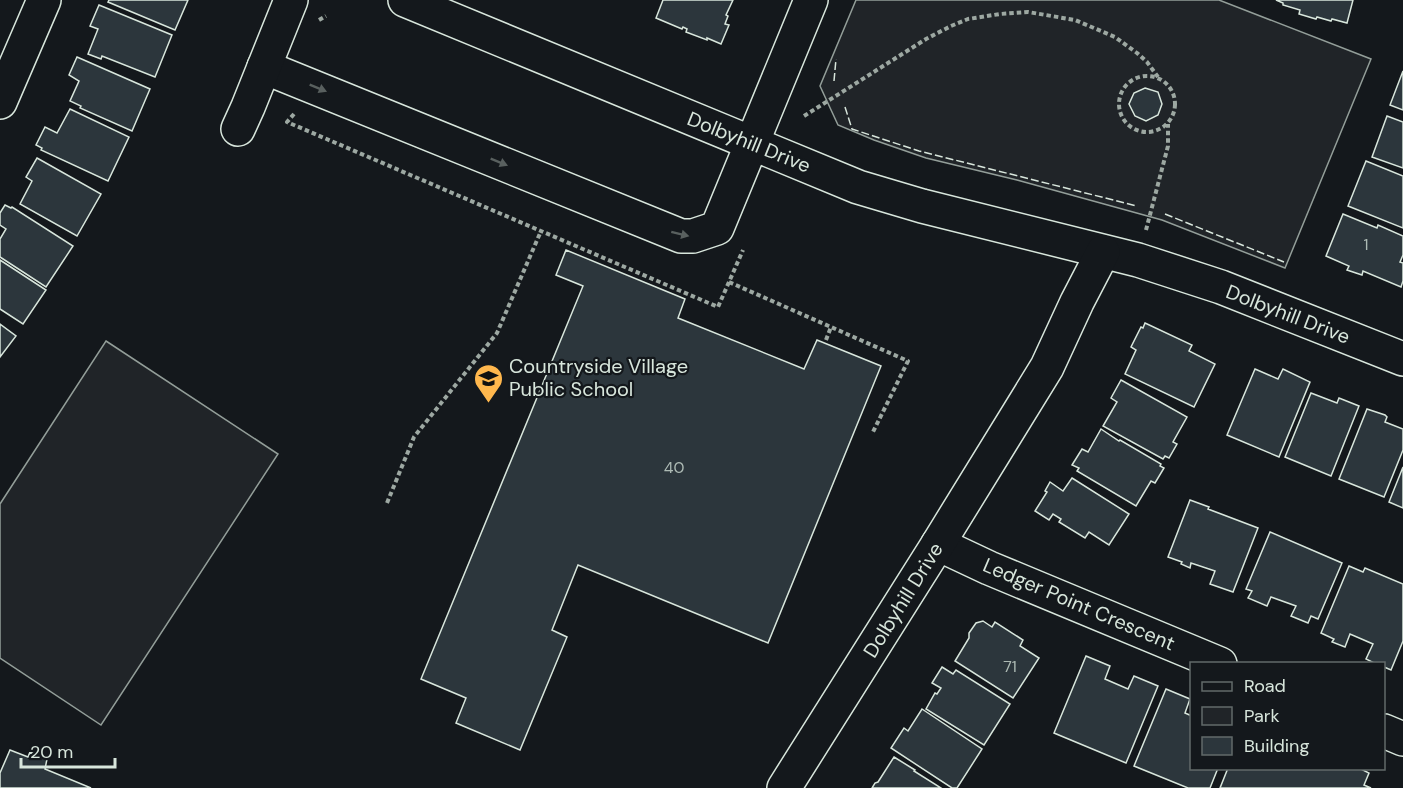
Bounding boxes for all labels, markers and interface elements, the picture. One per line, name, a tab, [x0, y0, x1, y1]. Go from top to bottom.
one-way arrow	[309, 84, 327, 94]
street label: Dolbyhill Drive	[683, 105, 815, 179]
one-way arrow	[490, 158, 508, 167]
one-way arrow	[671, 229, 689, 239]
house number: 1	[1364, 234, 1369, 255]
street label: Dolbyhill Drive	[1222, 278, 1354, 350]
place label: Countryside Village Public School	[509, 353, 688, 402]
school or university icon: Countryside Village Public School	[472, 362, 504, 404]
house number: 40	[664, 457, 684, 478]
street label: Dolbyhill Drive	[857, 538, 949, 662]
street label: Ledger Point Crescent	[979, 552, 1179, 656]
house number: 71	[1003, 656, 1017, 677]
legend	[1190, 662, 1385, 770]
text: Road	[1244, 674, 1286, 698]
text: Park	[1244, 704, 1280, 728]
scale bar	[21, 731, 116, 769]
text: Building	[1244, 734, 1309, 758]
text: 20 m	[30, 740, 73, 764]

